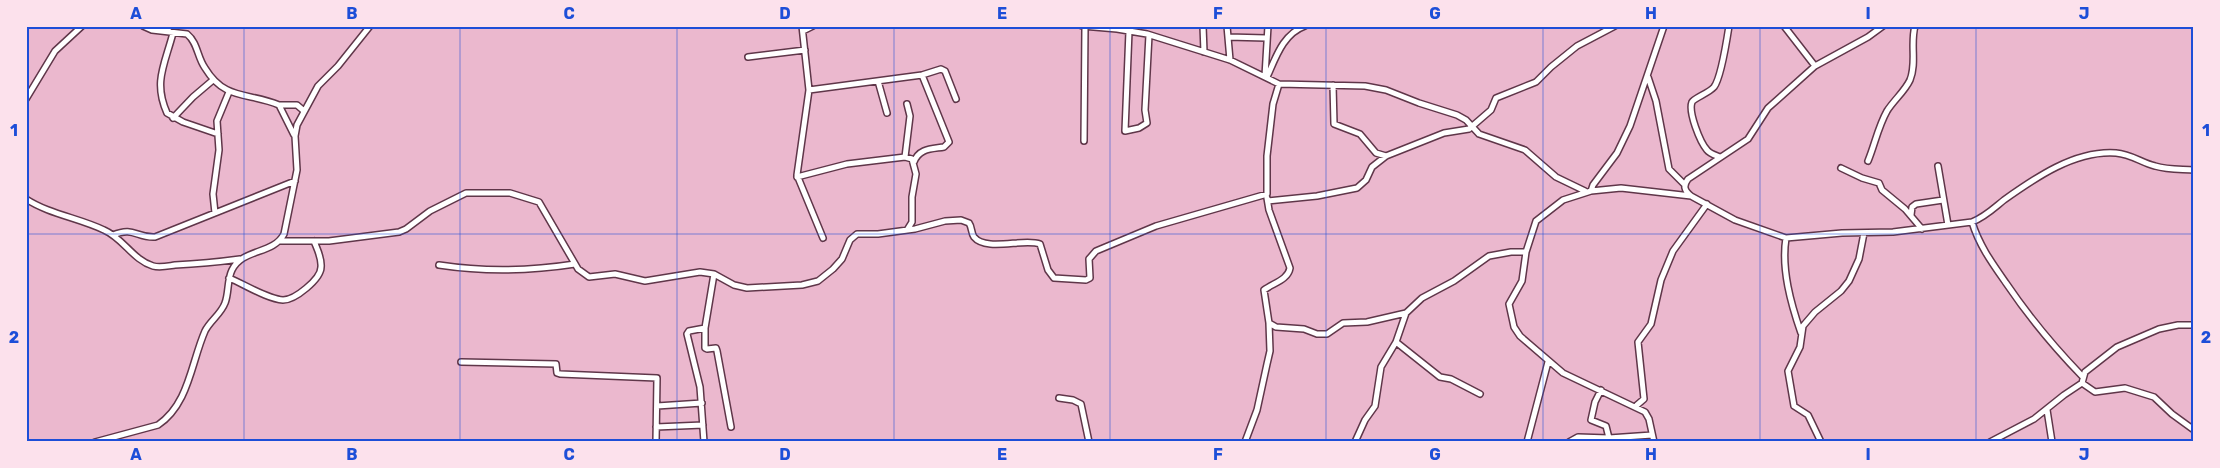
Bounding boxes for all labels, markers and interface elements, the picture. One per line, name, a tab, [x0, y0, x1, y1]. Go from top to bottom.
text: A	[130, 4, 142, 23]
text: B	[346, 4, 358, 23]
text: C	[563, 4, 575, 23]
text: D	[779, 4, 791, 23]
text: E	[997, 4, 1007, 23]
text: F	[1213, 4, 1223, 23]
text: G	[1429, 4, 1441, 23]
text: H	[1645, 4, 1657, 23]
text: I	[1865, 4, 1871, 23]
text: J	[2079, 4, 2089, 23]
text: 1	[10, 121, 18, 140]
text: 1	[2202, 121, 2210, 140]
text: 2	[9, 328, 19, 347]
text: 2	[2201, 328, 2211, 347]
text: A	[130, 445, 142, 464]
text: B	[346, 445, 358, 464]
text: C	[563, 445, 575, 464]
text: D	[779, 445, 791, 464]
text: E	[997, 445, 1007, 464]
text: F	[1213, 445, 1223, 464]
text: G	[1429, 445, 1441, 464]
text: H	[1645, 445, 1657, 464]
text: I	[1865, 445, 1871, 464]
text: J	[2079, 445, 2089, 464]

